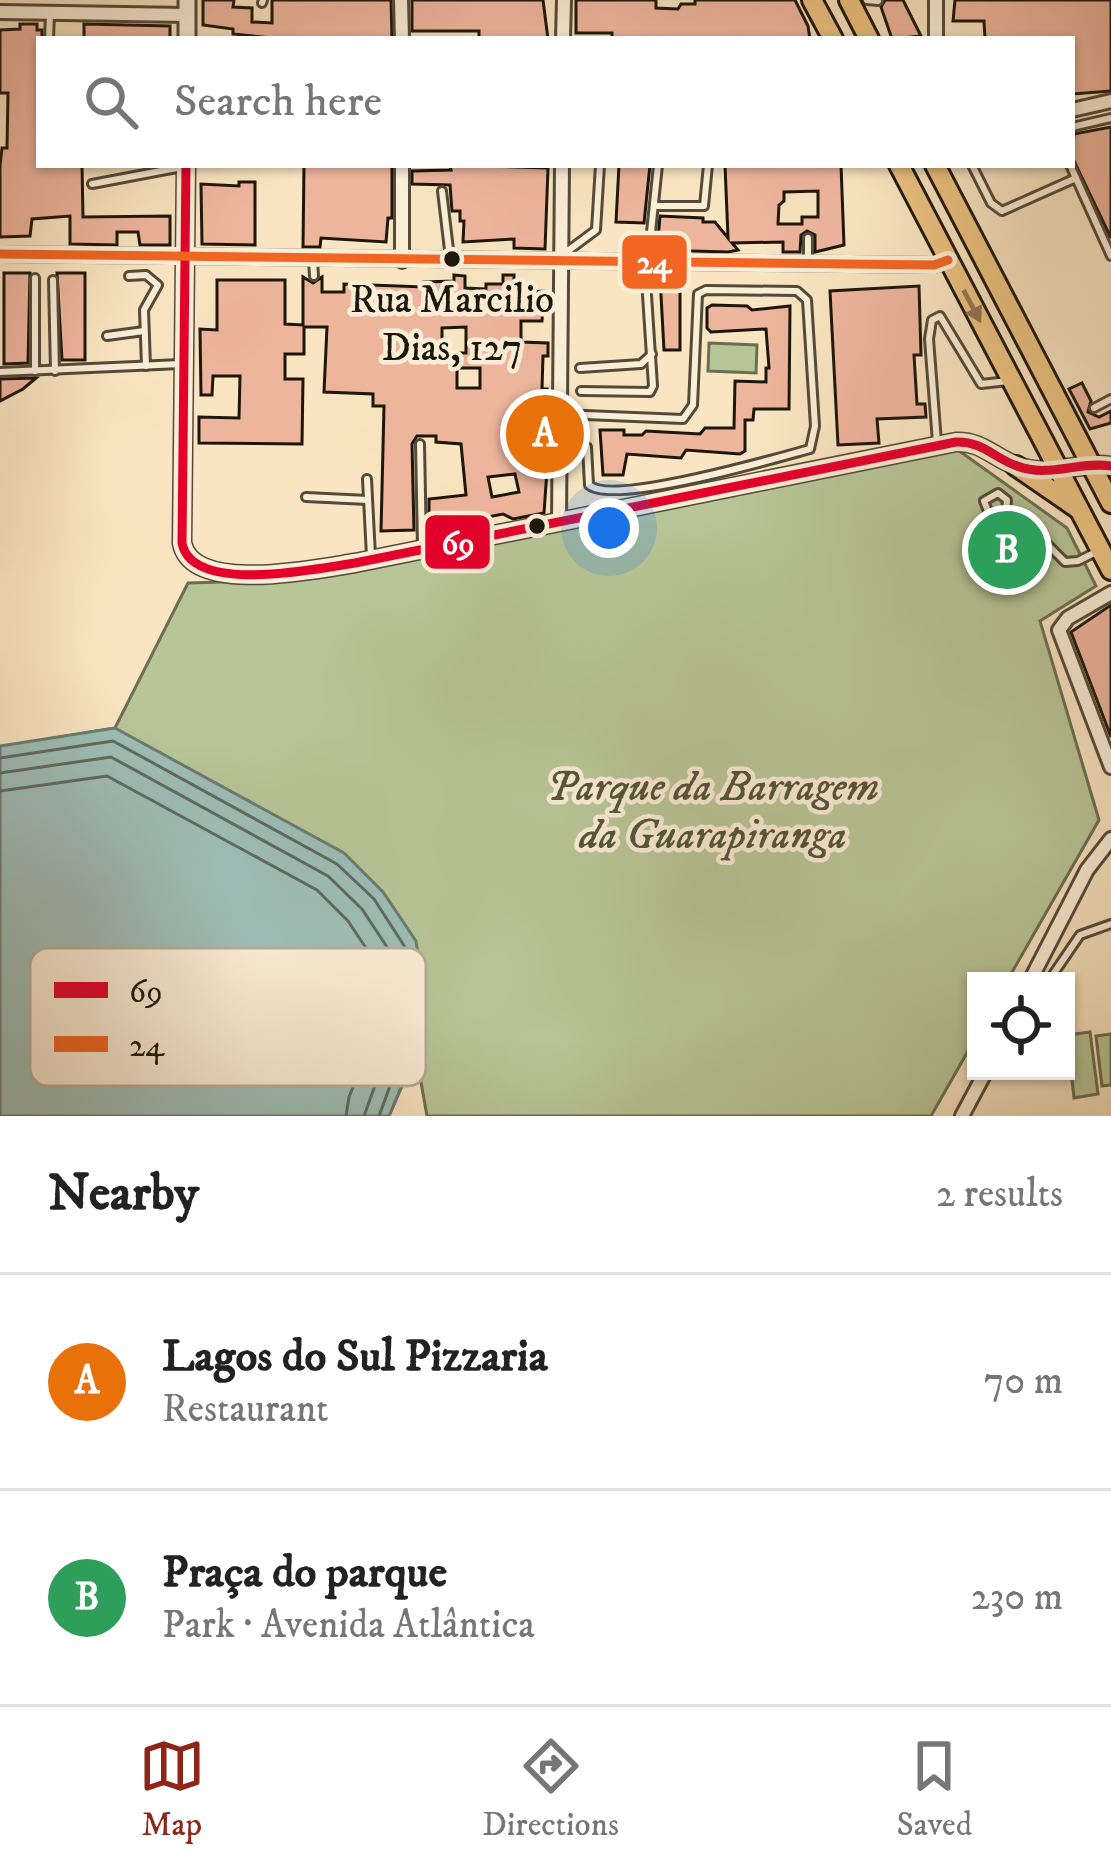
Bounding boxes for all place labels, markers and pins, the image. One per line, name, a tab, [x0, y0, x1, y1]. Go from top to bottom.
marker: Rua Marcilio Dias, 127	[441, 248, 463, 270]
place label: Rua Marcilio Dias, 127	[350, 276, 554, 373]
pin: A	[506, 389, 584, 479]
pin: B	[968, 505, 1046, 595]
unlabelled marker	[526, 515, 548, 537]

